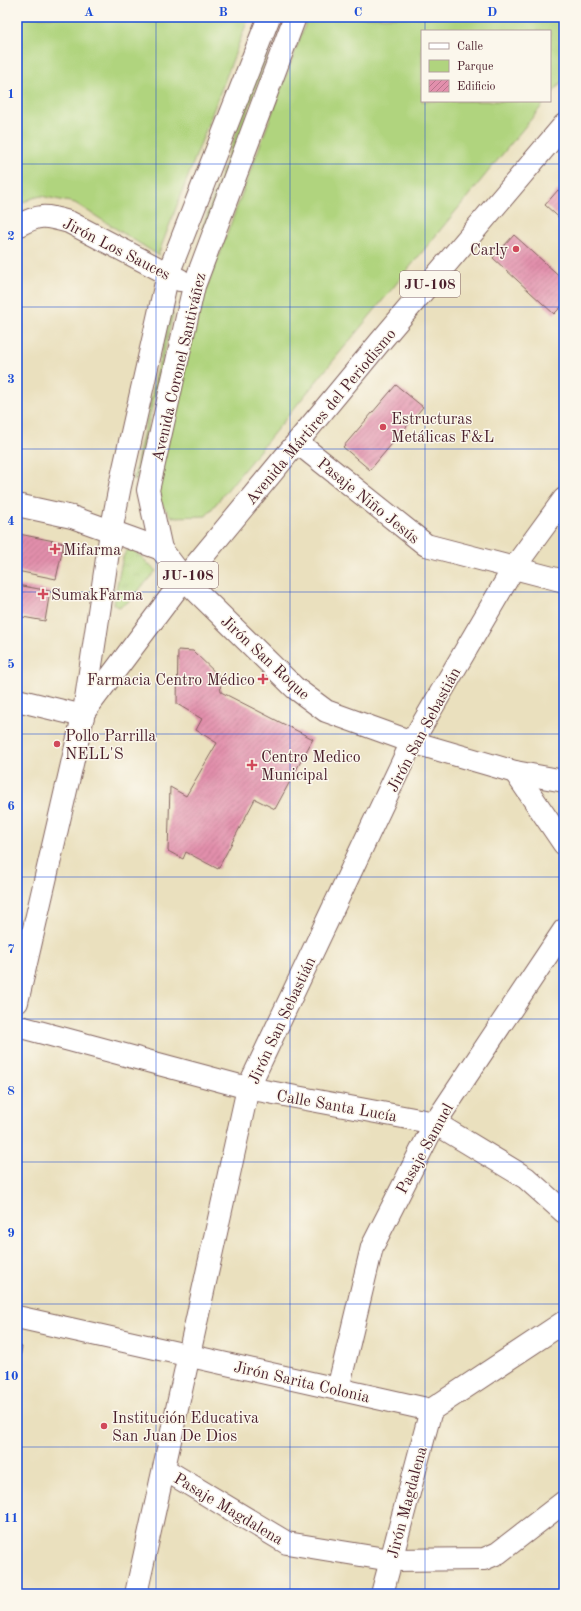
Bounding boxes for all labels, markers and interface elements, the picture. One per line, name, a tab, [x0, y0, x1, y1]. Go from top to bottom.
text: A	[84, 6, 94, 19]
text: B	[218, 6, 228, 19]
text: C	[354, 6, 362, 19]
text: D	[487, 6, 497, 19]
legend	[421, 30, 551, 102]
text: Calle	[457, 41, 483, 53]
text: Parque	[457, 61, 494, 73]
text: Edificio	[457, 81, 496, 93]
text: 1	[7, 88, 15, 101]
street label: Jirón Los Sauces	[60, 216, 172, 284]
text: 2	[7, 230, 15, 243]
place label: Carly	[470, 243, 509, 259]
marker: Carly	[511, 244, 521, 254]
road number: JU-108	[400, 271, 460, 297]
street label: Avenida Coronel Santiváñez	[150, 272, 209, 463]
street label: Avenida Mártires del Periodismo	[243, 326, 400, 508]
text: 3	[7, 373, 15, 386]
place label: Estructuras Metálicas F&L	[391, 412, 494, 446]
marker: Estructuras Metálicas F&L	[378, 422, 388, 432]
street label: Pasaje Niño Jesús	[314, 456, 422, 547]
text: 4	[7, 515, 15, 528]
place label: Mifarma	[63, 543, 121, 559]
marker: Mifarma	[50, 544, 60, 554]
road number: JU-108	[158, 562, 218, 588]
place label: SumakFarma	[51, 588, 143, 604]
marker: SumakFarma	[38, 589, 48, 599]
street label: Jirón San Roque	[217, 613, 312, 703]
text: 5	[7, 658, 15, 671]
street label: Jirón San Sebastián	[385, 665, 464, 795]
place label: Farmacia Centro Médico	[87, 673, 255, 689]
marker: Farmacia Centro Médico	[258, 674, 268, 684]
place label: Pollo Parrilla NELL'S	[65, 729, 156, 763]
marker: Pollo Parrilla NELL'S	[52, 739, 62, 749]
place label: Centro Medico Municipal	[261, 750, 361, 784]
marker: Centro Medico Municipal	[246, 759, 258, 771]
text: 6	[7, 800, 15, 813]
text: 7	[7, 943, 15, 956]
street label: Jirón San Sebastián	[246, 954, 319, 1087]
text: 8	[7, 1085, 15, 1098]
street label: Calle Santa Lucía	[275, 1088, 398, 1125]
street label: Pasaje Samuel	[394, 1101, 457, 1197]
text: 9	[7, 1227, 15, 1240]
street label: Jirón Sarita Colonia	[232, 1360, 371, 1406]
text: 10	[3, 1370, 19, 1383]
place label: Institución Educativa San Juan De Dios	[112, 1411, 259, 1445]
marker: Institución Educativa San Juan De Dios	[99, 1421, 109, 1431]
street label: Jirón Magdalena	[385, 1445, 431, 1560]
street label: Pasaje Magdalena	[171, 1471, 285, 1549]
text: 11	[3, 1512, 19, 1525]

